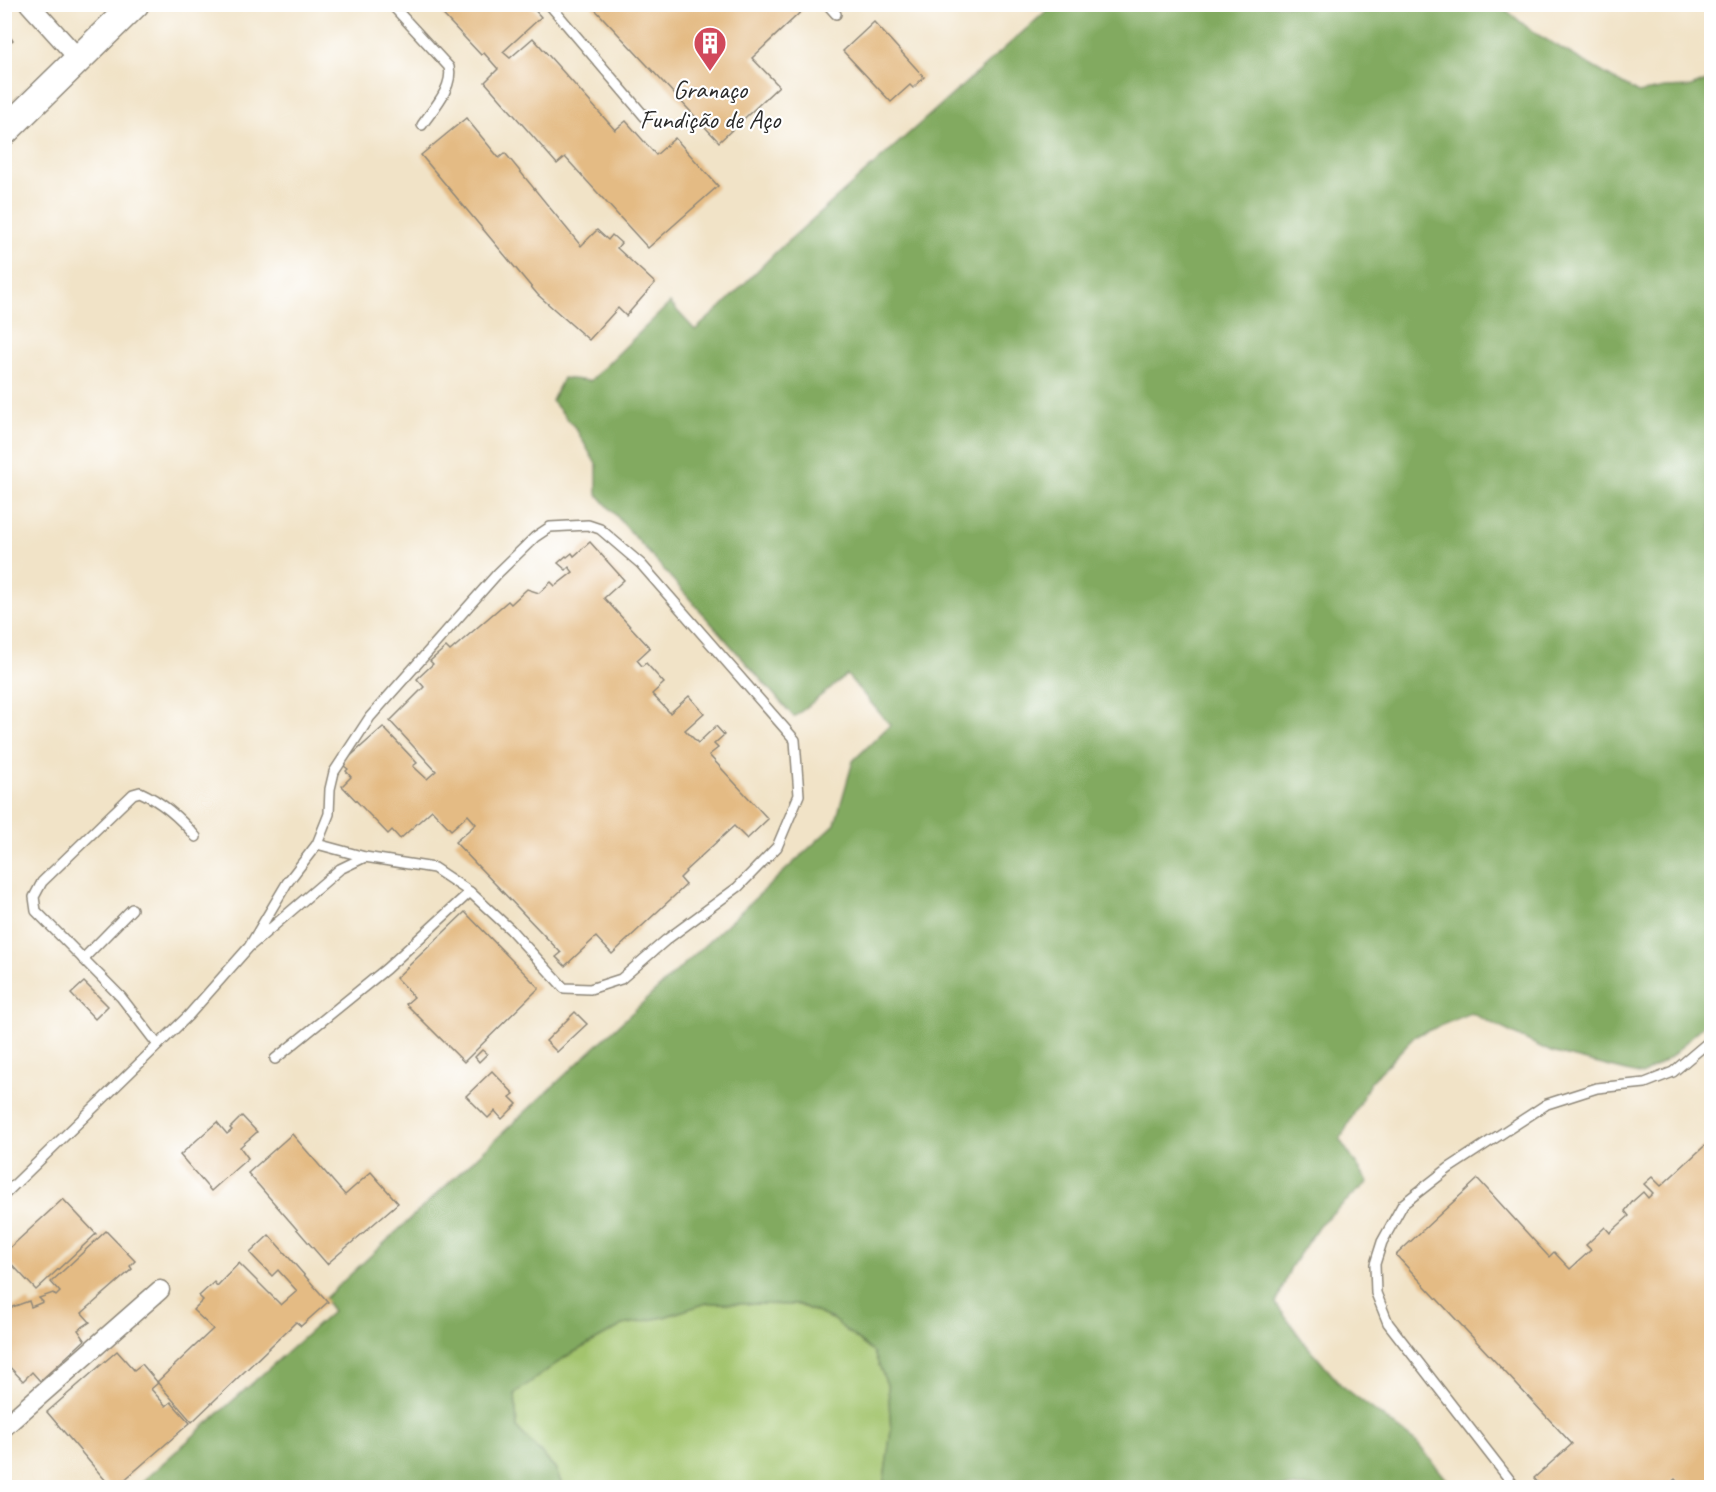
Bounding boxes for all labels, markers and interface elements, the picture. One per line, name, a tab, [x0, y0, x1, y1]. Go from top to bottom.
building icon: Granaço Fundição de Aço	[692, 25, 728, 72]
place label: Granaço Fundição de Aço	[640, 73, 782, 136]

